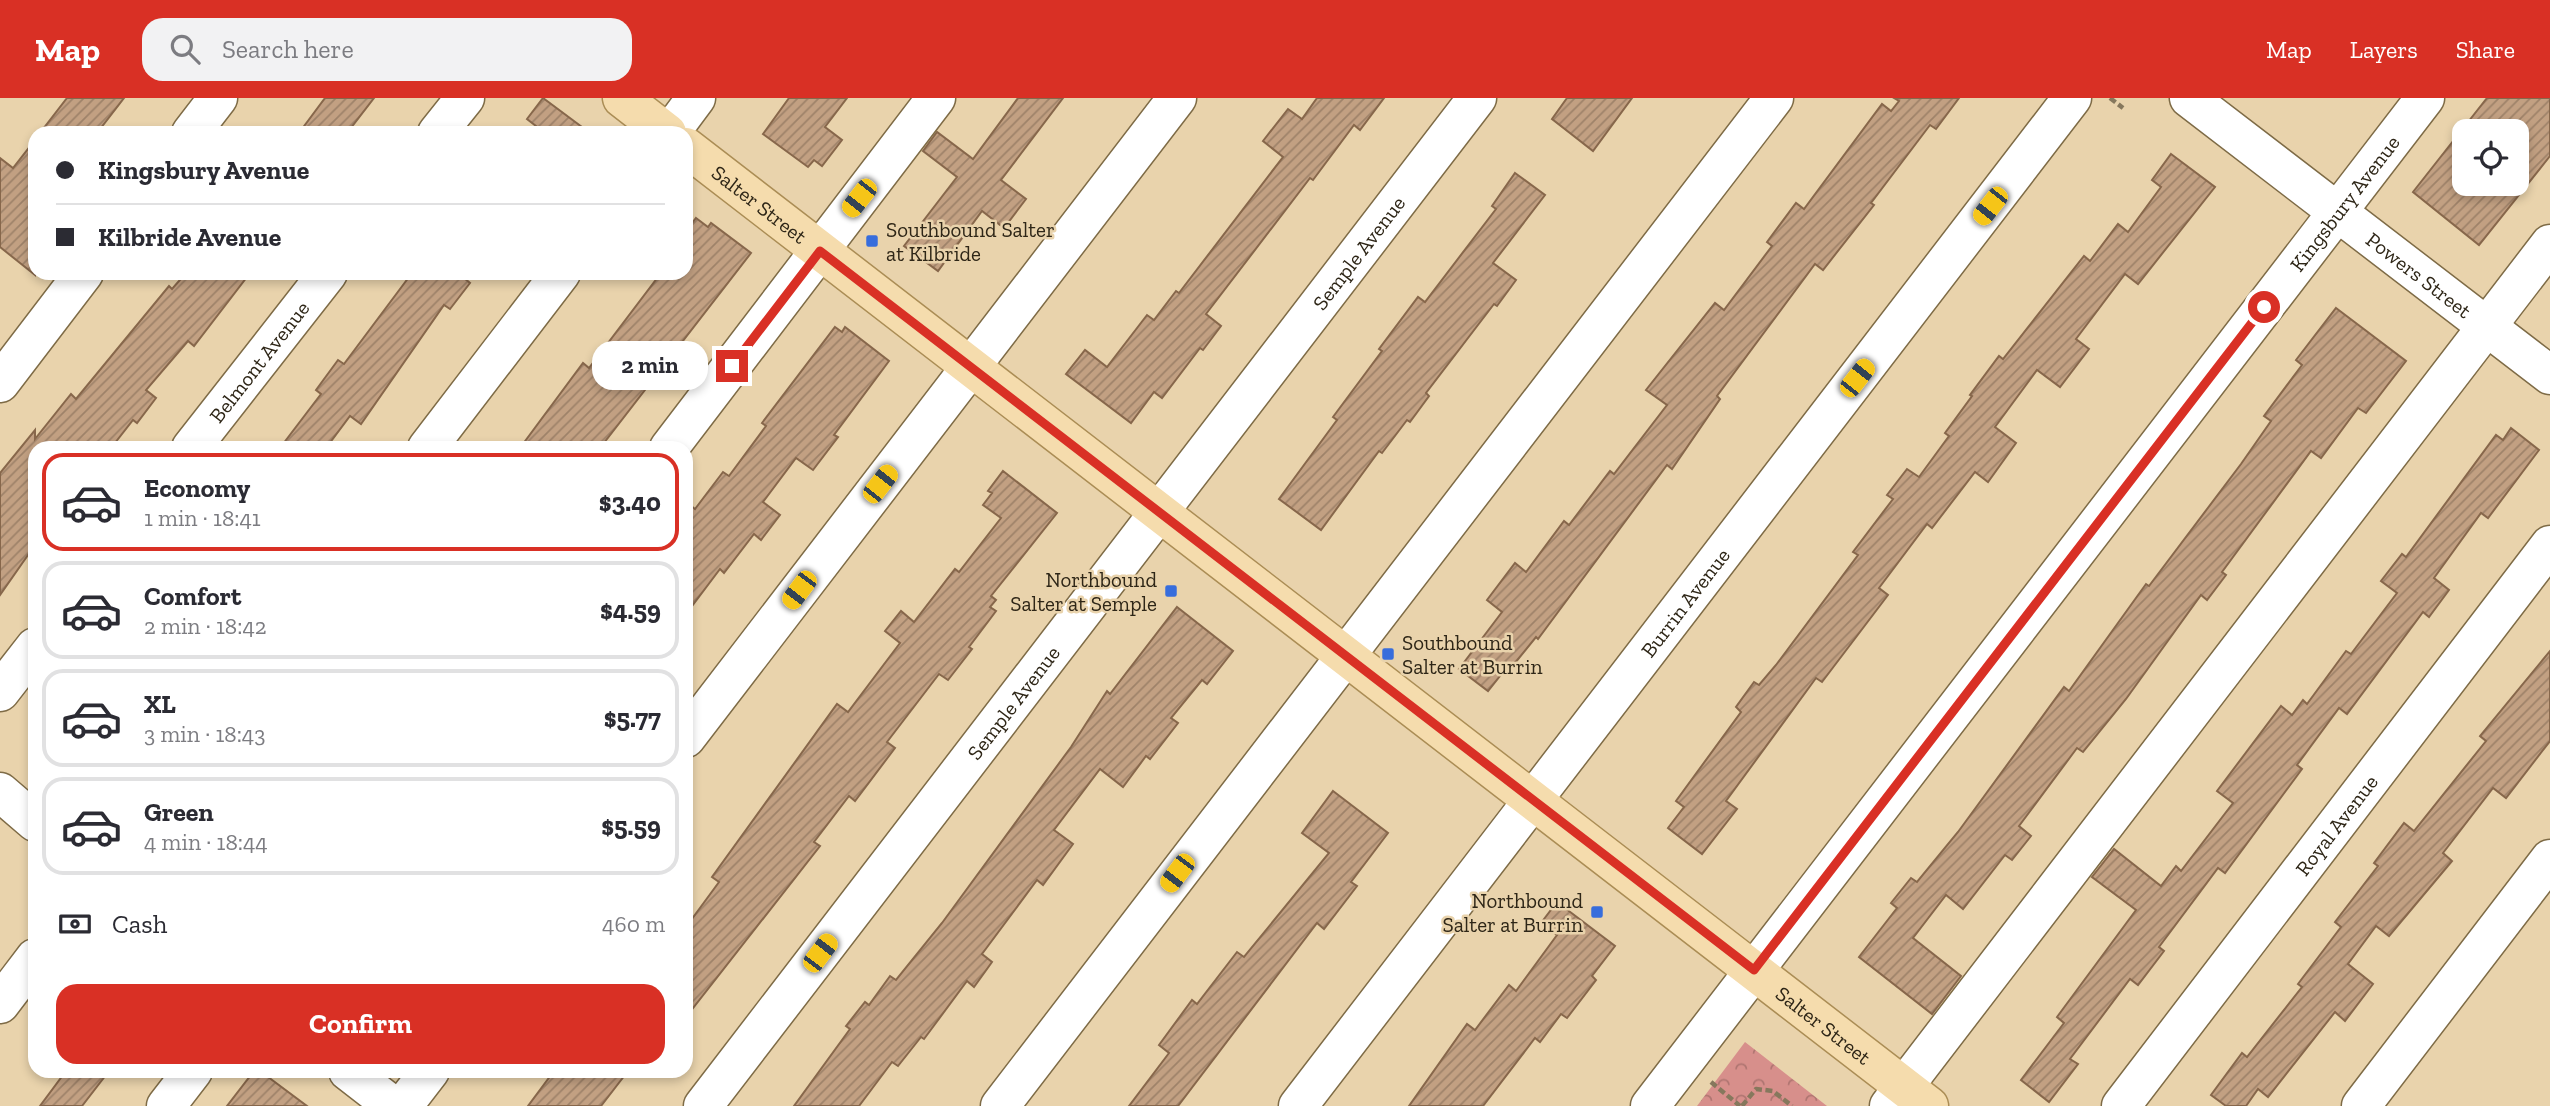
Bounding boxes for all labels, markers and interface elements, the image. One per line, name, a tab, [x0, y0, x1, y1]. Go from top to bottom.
search box	[142, 18, 632, 81]
text: Map	[35, 30, 100, 69]
icon: search	[166, 30, 204, 68]
text: Search here	[222, 33, 354, 65]
text: Map	[2266, 35, 2312, 64]
text: Layers	[2350, 35, 2418, 64]
text: Share	[2456, 35, 2515, 64]
map controls	[2452, 119, 2529, 196]
button: locate	[2452, 119, 2529, 196]
street label: Kingsbury Avenue	[2284, 130, 2404, 276]
text: Kingsbury Avenue	[98, 154, 309, 186]
street label: Salter Street	[707, 159, 812, 248]
car	[838, 175, 881, 221]
car	[1969, 183, 2012, 229]
street label: Semple Avenue	[1307, 191, 1410, 314]
place label: Southbound Salter at Kilbride	[886, 217, 1055, 266]
text: Kilbride Avenue	[98, 221, 281, 253]
street label: Powers Street	[2361, 226, 2477, 323]
marker: Southbound Salter at Kilbride	[864, 233, 880, 249]
route start	[2248, 291, 2280, 323]
street label: Belmont Avenue	[203, 295, 314, 427]
callout: 2 min	[592, 342, 708, 390]
route end	[716, 350, 748, 382]
text: 2 min	[621, 351, 679, 379]
car	[1836, 355, 1879, 401]
car	[859, 461, 902, 507]
icon: car	[60, 471, 123, 534]
text: Economy	[144, 472, 250, 504]
text: $3.40	[599, 486, 661, 518]
text: 1 min · 18:41	[144, 504, 261, 532]
street label: Burrin Avenue	[1635, 543, 1735, 662]
car	[778, 567, 821, 613]
place label: Northbound Salter at Semple	[1010, 567, 1157, 616]
icon: car	[60, 579, 123, 642]
text: Comfort	[144, 580, 241, 612]
marker: Northbound Salter at Semple	[1163, 583, 1179, 599]
text: $4.59	[600, 594, 661, 626]
text: 2 min · 18:42	[144, 612, 267, 640]
place label: Southbound Salter at Burrin	[1402, 630, 1543, 679]
street label: Semple Avenue	[961, 640, 1065, 764]
marker: Southbound Salter at Burrin	[1380, 646, 1396, 662]
icon: car	[60, 687, 123, 750]
text: XL	[144, 688, 176, 720]
text: $5.77	[604, 702, 661, 734]
text: 3 min · 18:43	[144, 720, 265, 748]
street label: Royal Avenue	[2290, 769, 2383, 880]
icon: car	[60, 795, 123, 858]
text: Green	[144, 796, 214, 828]
text: $5.59	[601, 810, 661, 842]
text: 4 min · 18:44	[144, 828, 268, 856]
car	[1156, 850, 1199, 896]
place label: Northbound Salter at Burrin	[1442, 888, 1583, 937]
marker: Northbound Salter at Burrin	[1589, 904, 1605, 920]
icon: cash	[56, 905, 94, 943]
text: Cash	[112, 908, 167, 940]
text: 460 m	[602, 910, 665, 938]
car	[799, 930, 842, 976]
street label: Salter Street	[1771, 980, 1876, 1069]
button: Confirm	[56, 984, 665, 1064]

